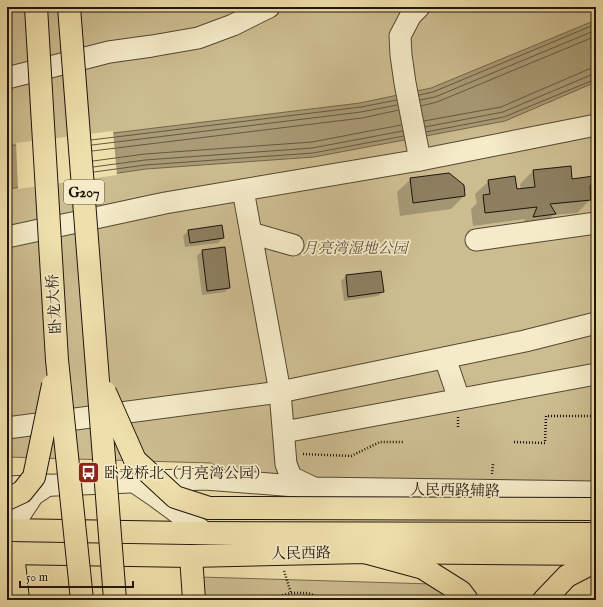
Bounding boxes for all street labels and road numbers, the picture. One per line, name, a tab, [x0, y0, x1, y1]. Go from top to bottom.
road number: G207	[64, 180, 104, 204]
street label: 卧龙大桥	[43, 273, 66, 335]
street label: 人民西路辅路	[410, 480, 500, 501]
street label: 人民西路	[271, 543, 331, 564]

